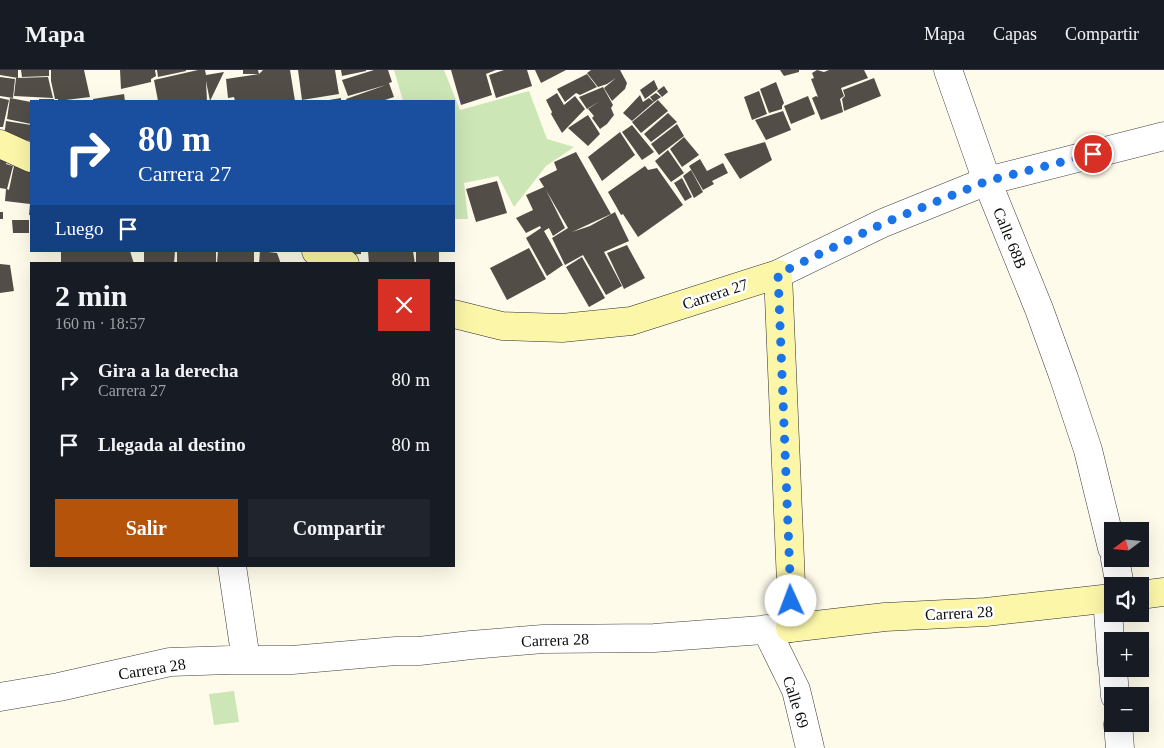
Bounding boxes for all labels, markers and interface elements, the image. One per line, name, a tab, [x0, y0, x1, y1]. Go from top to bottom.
text: Mapa	[25, 21, 85, 47]
text: Mapa	[924, 24, 965, 44]
text: Capas	[993, 24, 1037, 44]
text: Compartir	[1065, 24, 1139, 44]
icon: right	[55, 120, 120, 185]
text: 80 m	[138, 120, 211, 159]
pin	[1072, 133, 1114, 175]
icon: arrive	[1079, 140, 1107, 168]
text: Carrera 27	[138, 161, 231, 186]
street label: Calle 68B	[990, 205, 1030, 271]
icon: arrive	[114, 215, 142, 243]
text: Luego	[55, 218, 104, 239]
street label: Carrera 27	[680, 275, 750, 313]
text: 2 min	[55, 279, 128, 312]
button: close	[378, 279, 430, 331]
text: 160 m · 18:57	[55, 315, 145, 332]
text: Gira a la derecha	[98, 360, 239, 381]
icon: right	[55, 366, 83, 394]
text: 80 m	[391, 369, 430, 390]
text: Carrera 27	[98, 382, 166, 399]
icon: arrive	[55, 431, 83, 459]
text: Llegada al destino	[98, 434, 246, 455]
text: 80 m	[391, 434, 430, 455]
button: Salir	[55, 499, 238, 557]
button: Compartir	[248, 499, 430, 557]
north arrow	[1104, 522, 1149, 568]
map controls	[1104, 522, 1149, 732]
position arrow	[764, 574, 816, 626]
button: sound	[1104, 577, 1149, 622]
street label: Carrera 28	[925, 603, 993, 623]
street label: Carrera 28	[521, 630, 589, 650]
button: +	[1104, 632, 1149, 677]
street label: Carrera 28	[117, 655, 187, 683]
street label: Calle 69	[780, 674, 812, 730]
button: −	[1104, 687, 1149, 732]

